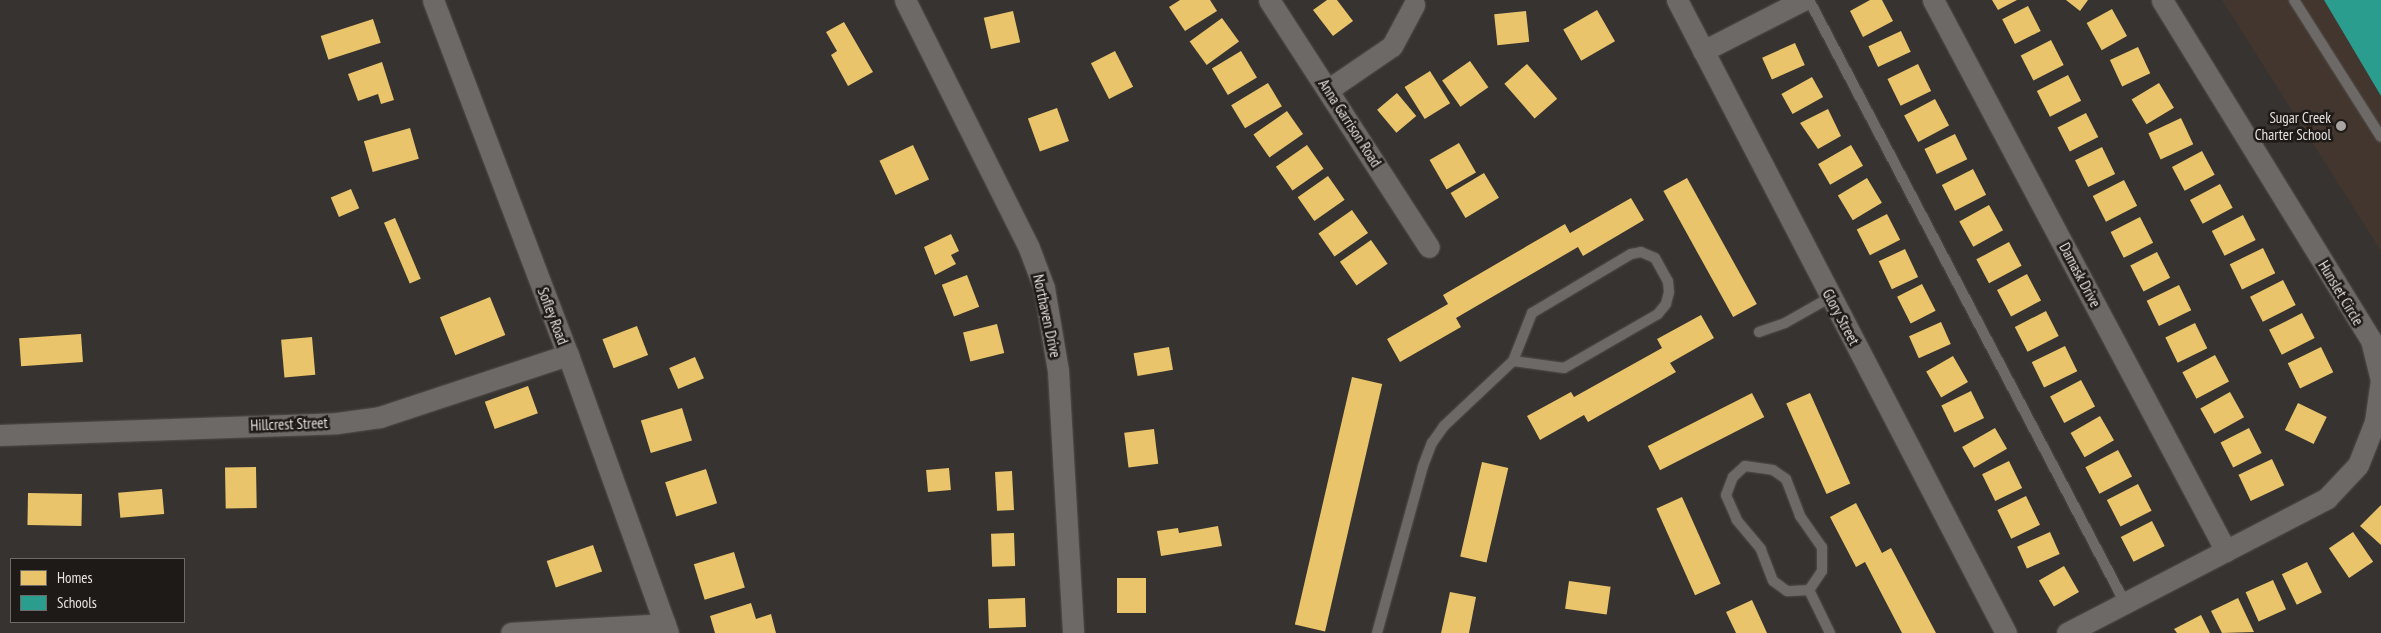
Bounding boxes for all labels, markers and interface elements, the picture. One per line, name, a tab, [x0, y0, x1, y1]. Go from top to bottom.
street label: Anna Garrison Road	[1315, 76, 1385, 170]
place label: Sugar Creek Charter School	[2255, 108, 2331, 143]
marker: Sugar Creek Charter School	[2335, 120, 2347, 132]
street label: Damask Drive	[2055, 239, 2105, 311]
street label: Hunslet Circle	[2315, 257, 2367, 329]
street label: Northaven Drive	[1029, 273, 1065, 359]
street label: Sofley Road	[534, 285, 572, 347]
street label: Glory Street	[1819, 286, 1863, 348]
street label: Hillcrest Street	[250, 414, 328, 434]
legend	[10, 558, 185, 623]
text: Homes	[57, 568, 93, 587]
text: Schools	[57, 593, 97, 612]

